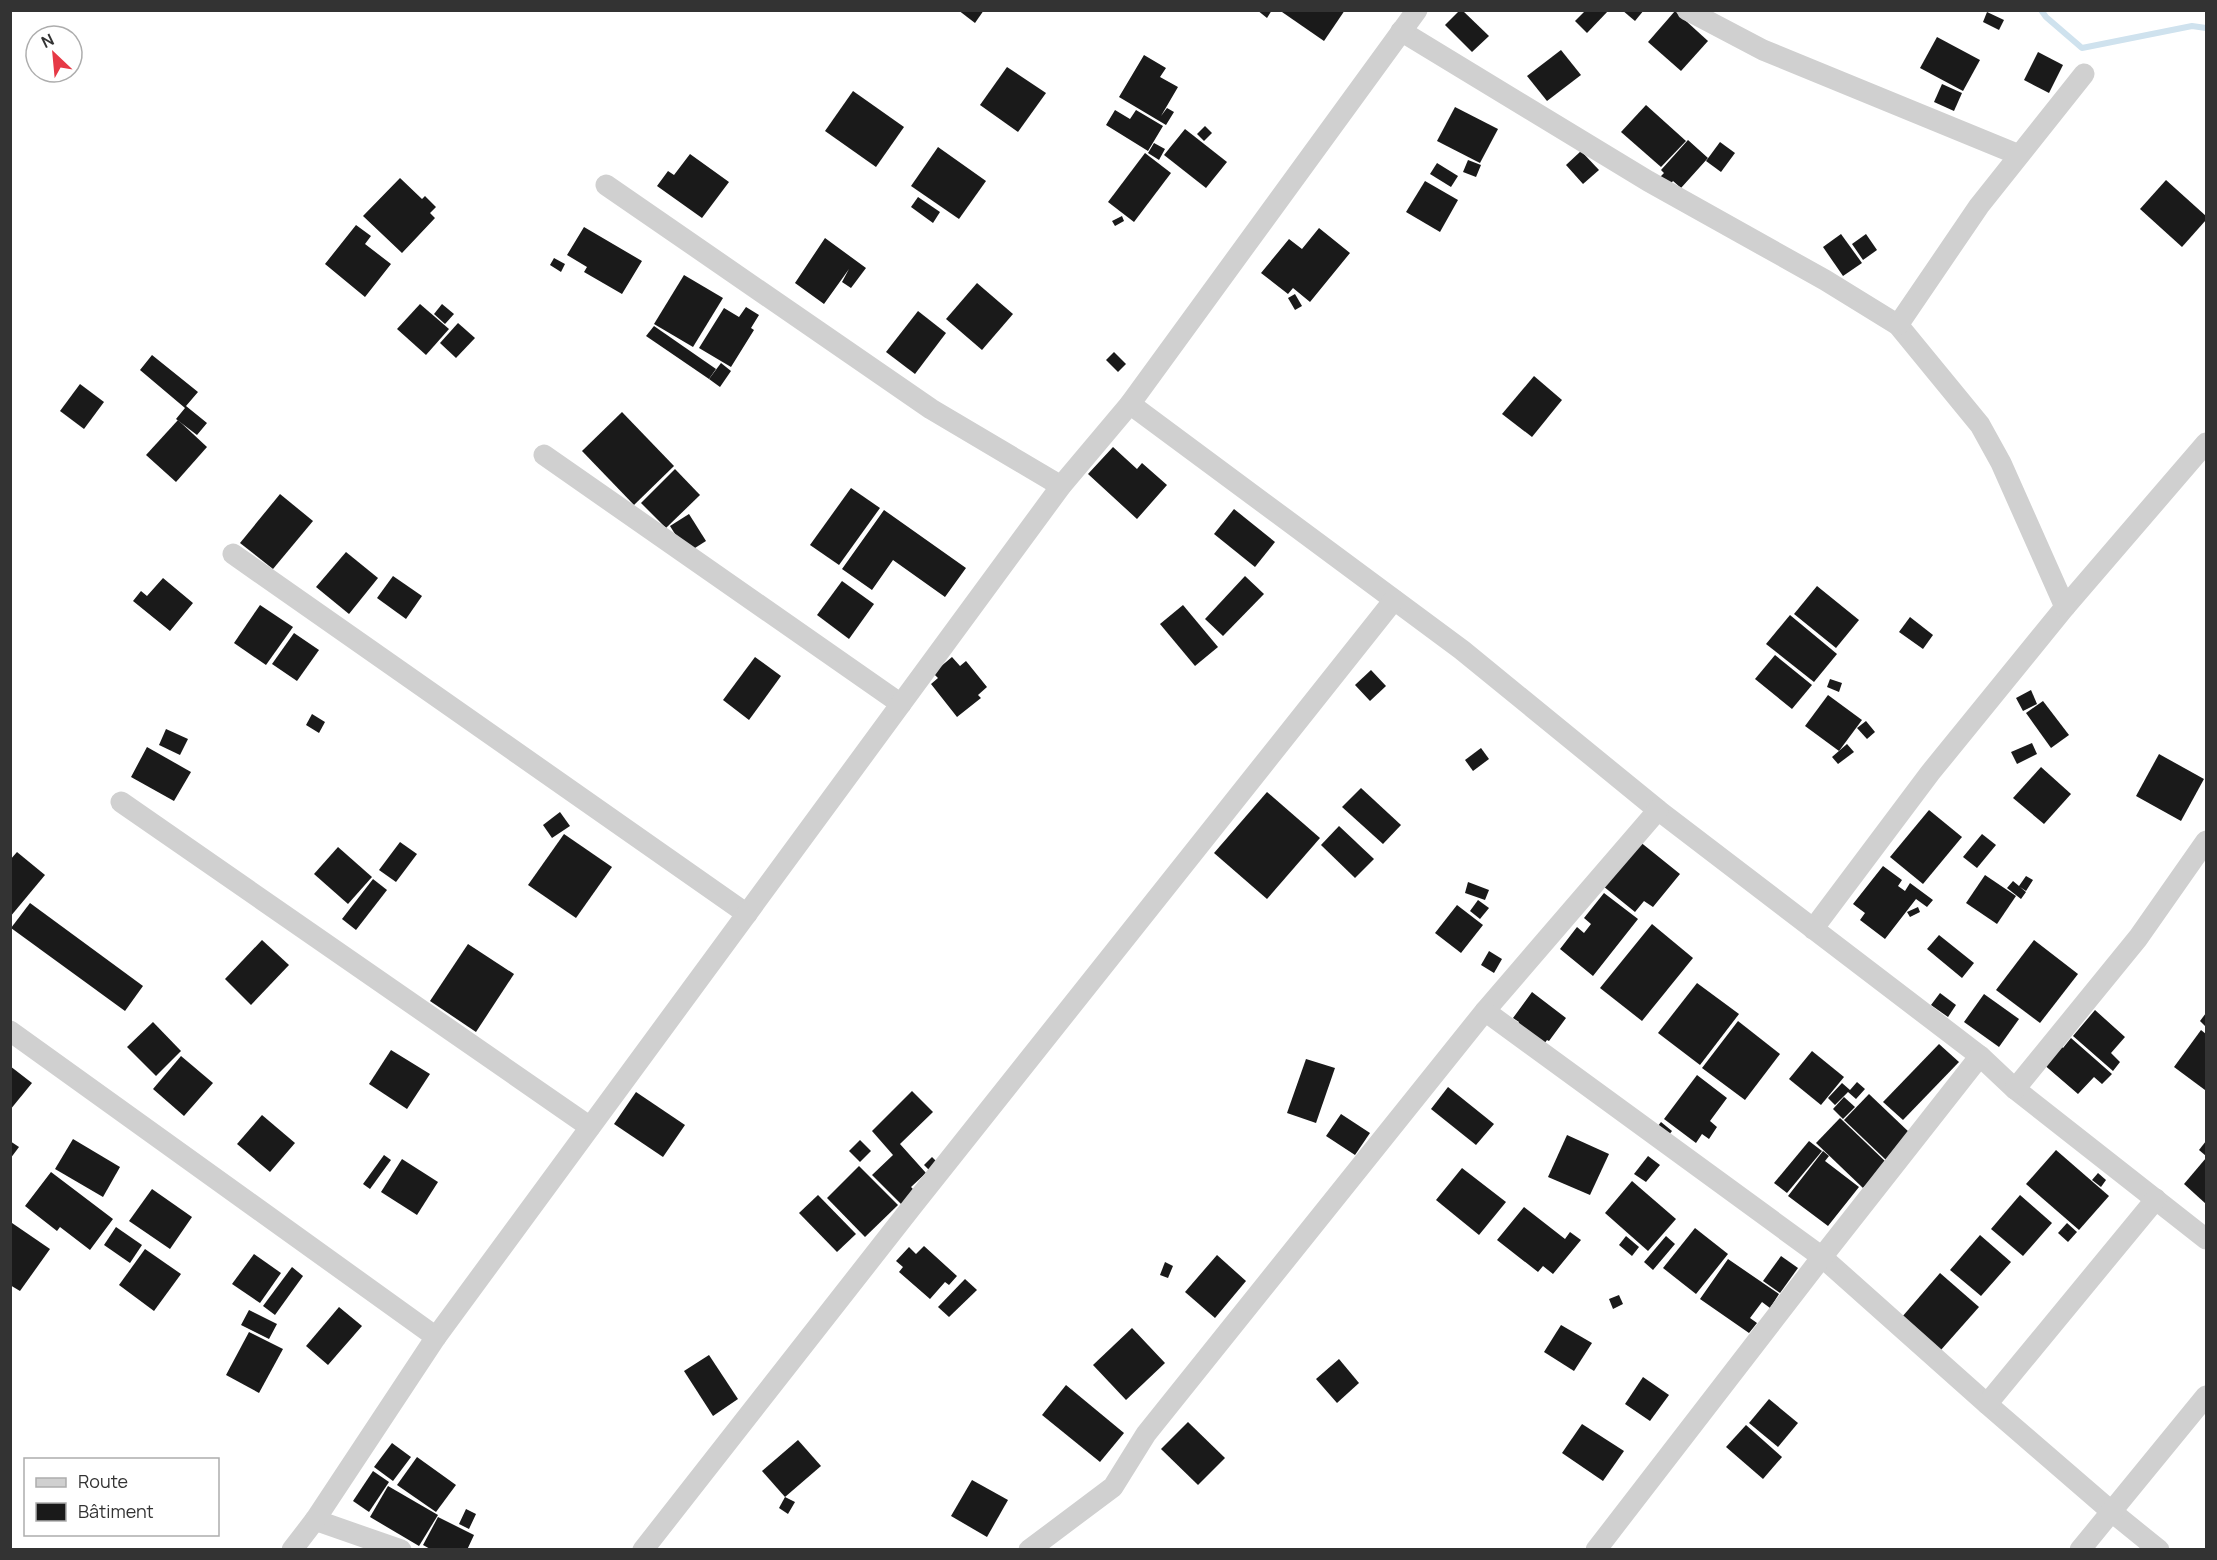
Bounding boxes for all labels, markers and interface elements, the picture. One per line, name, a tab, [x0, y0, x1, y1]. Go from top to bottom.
north arrow	[24, 24, 84, 84]
text: N	[37, 28, 57, 53]
legend	[24, 1458, 219, 1536]
text: Route	[78, 1469, 128, 1493]
text: Bâtiment	[78, 1499, 154, 1523]

